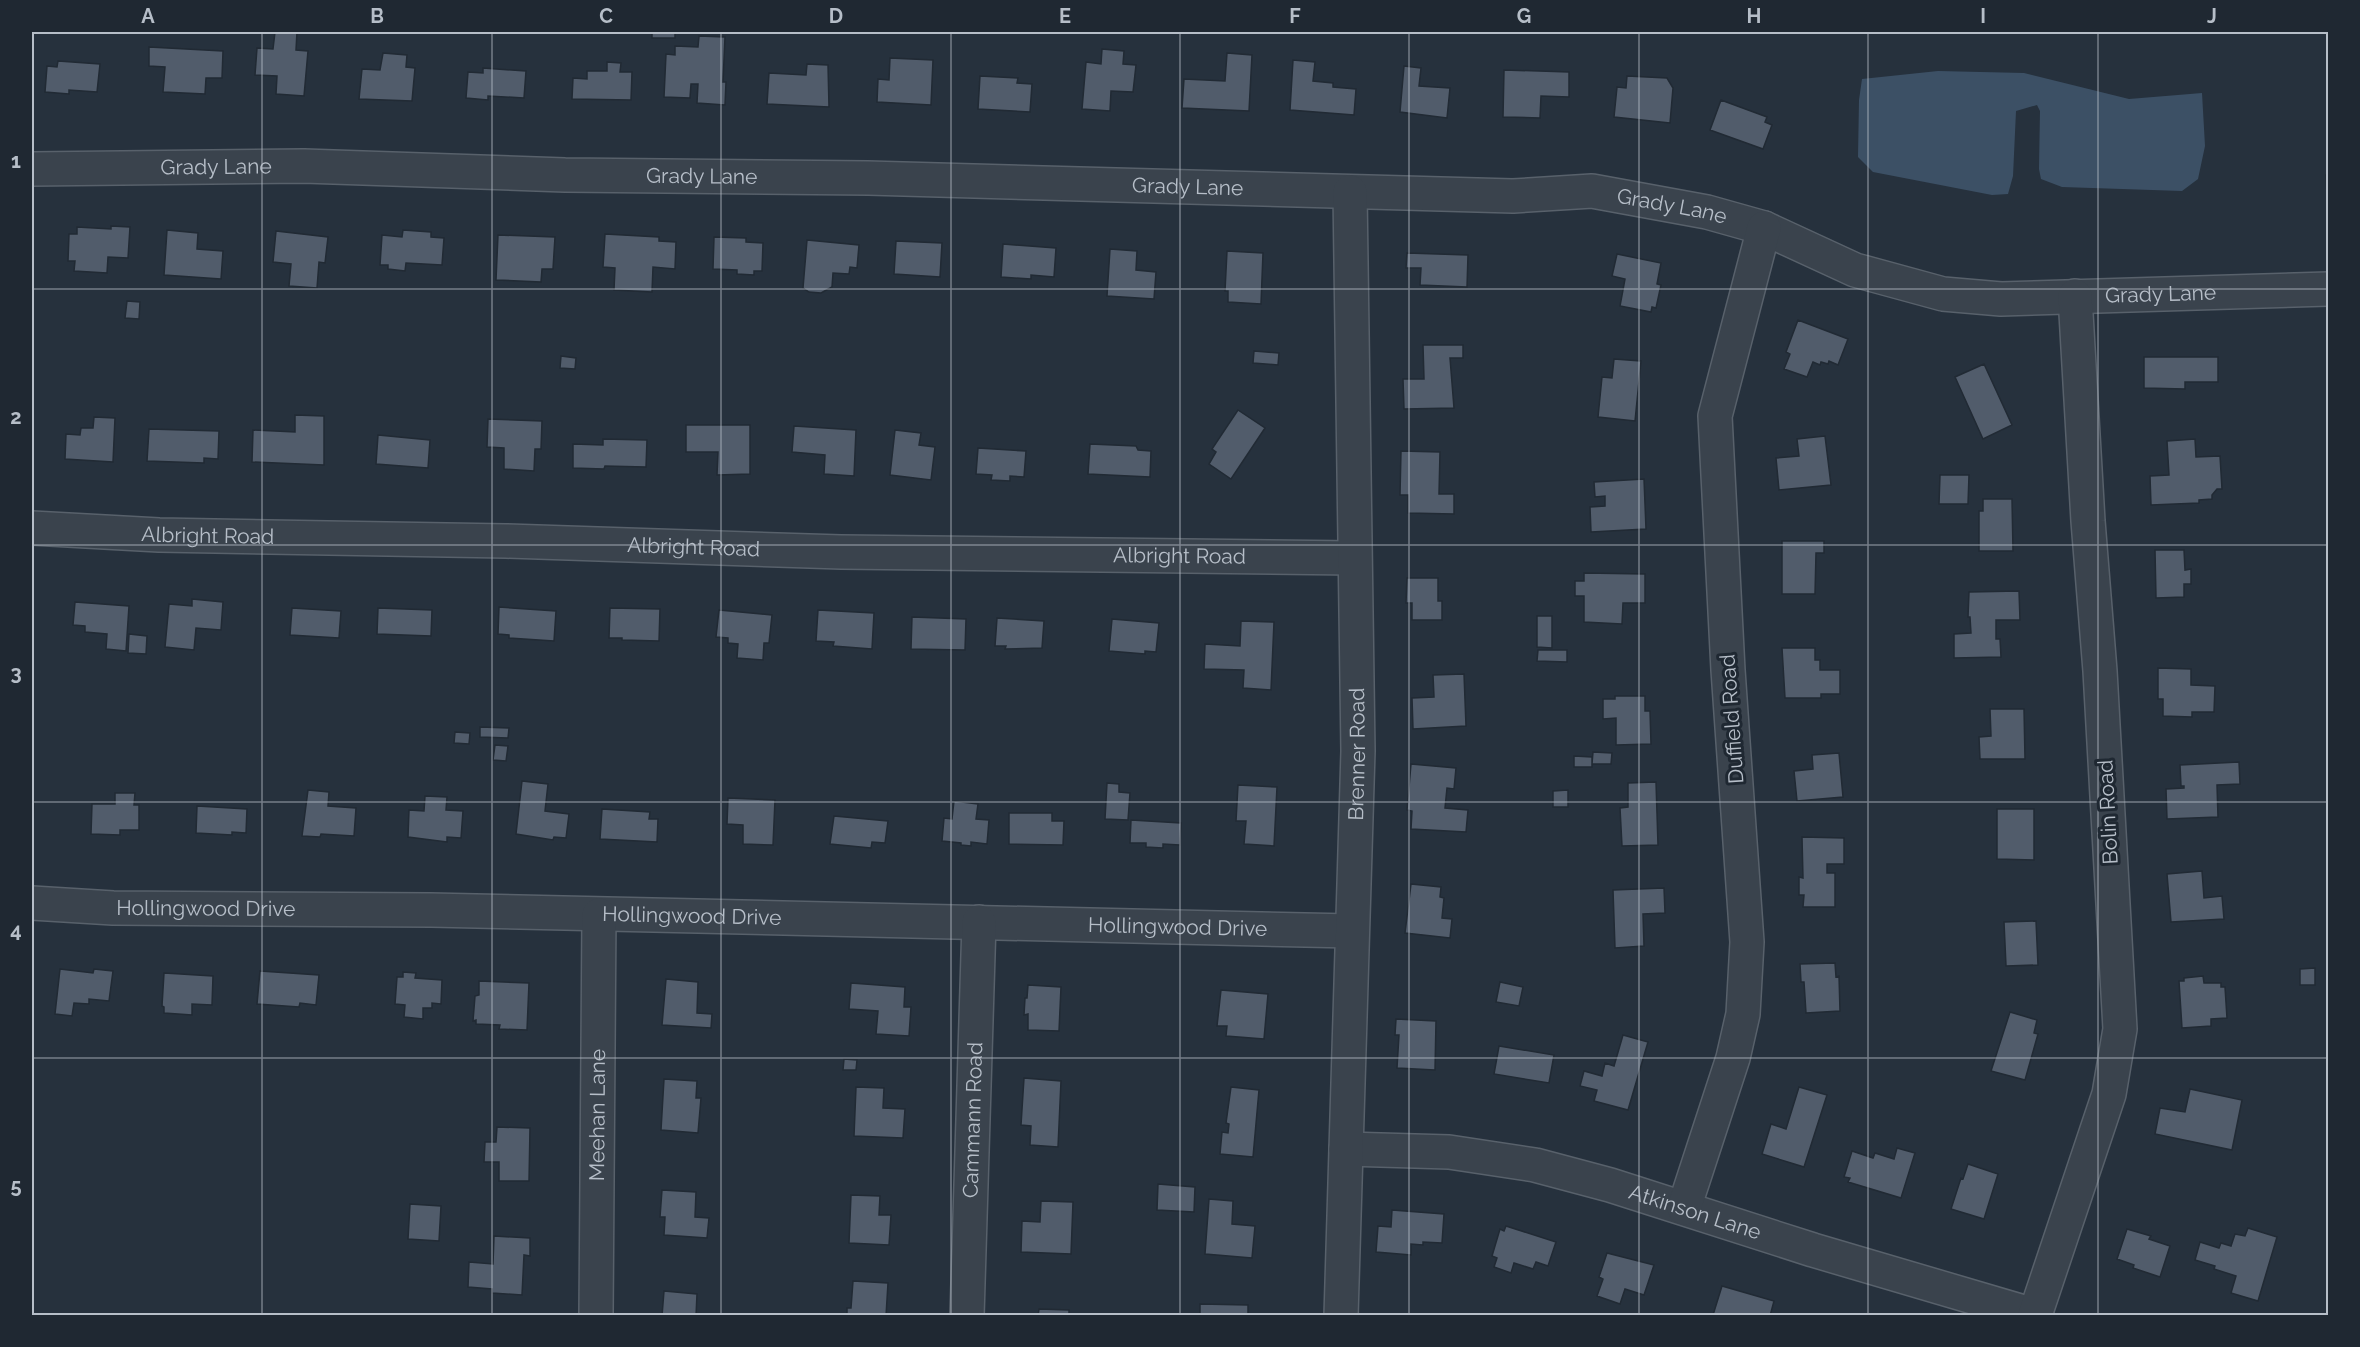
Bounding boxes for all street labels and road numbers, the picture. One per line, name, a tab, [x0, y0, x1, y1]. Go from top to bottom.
street label: Grady Lane	[160, 153, 272, 180]
street label: Grady Lane	[646, 163, 758, 189]
street label: Grady Lane	[1132, 172, 1244, 200]
street label: Grady Lane	[1615, 183, 1730, 229]
street label: Grady Lane	[2105, 279, 2217, 308]
street label: Albright Road	[141, 521, 274, 549]
street label: Albright Road	[627, 532, 760, 561]
street label: Albright Road	[1113, 542, 1246, 569]
street label: Duffield Road	[1715, 653, 1748, 785]
street label: Brenner Road	[1343, 688, 1370, 821]
street label: Bolin Road	[2092, 759, 2123, 865]
street label: Hollingwood Drive	[116, 895, 296, 921]
street label: Hollingwood Drive	[602, 901, 782, 930]
street label: Hollingwood Drive	[1088, 912, 1268, 941]
street label: Cammann Road	[958, 1042, 987, 1199]
street label: Meehan Lane	[584, 1049, 610, 1181]
street label: Atkinson Lane	[1626, 1179, 1764, 1245]

